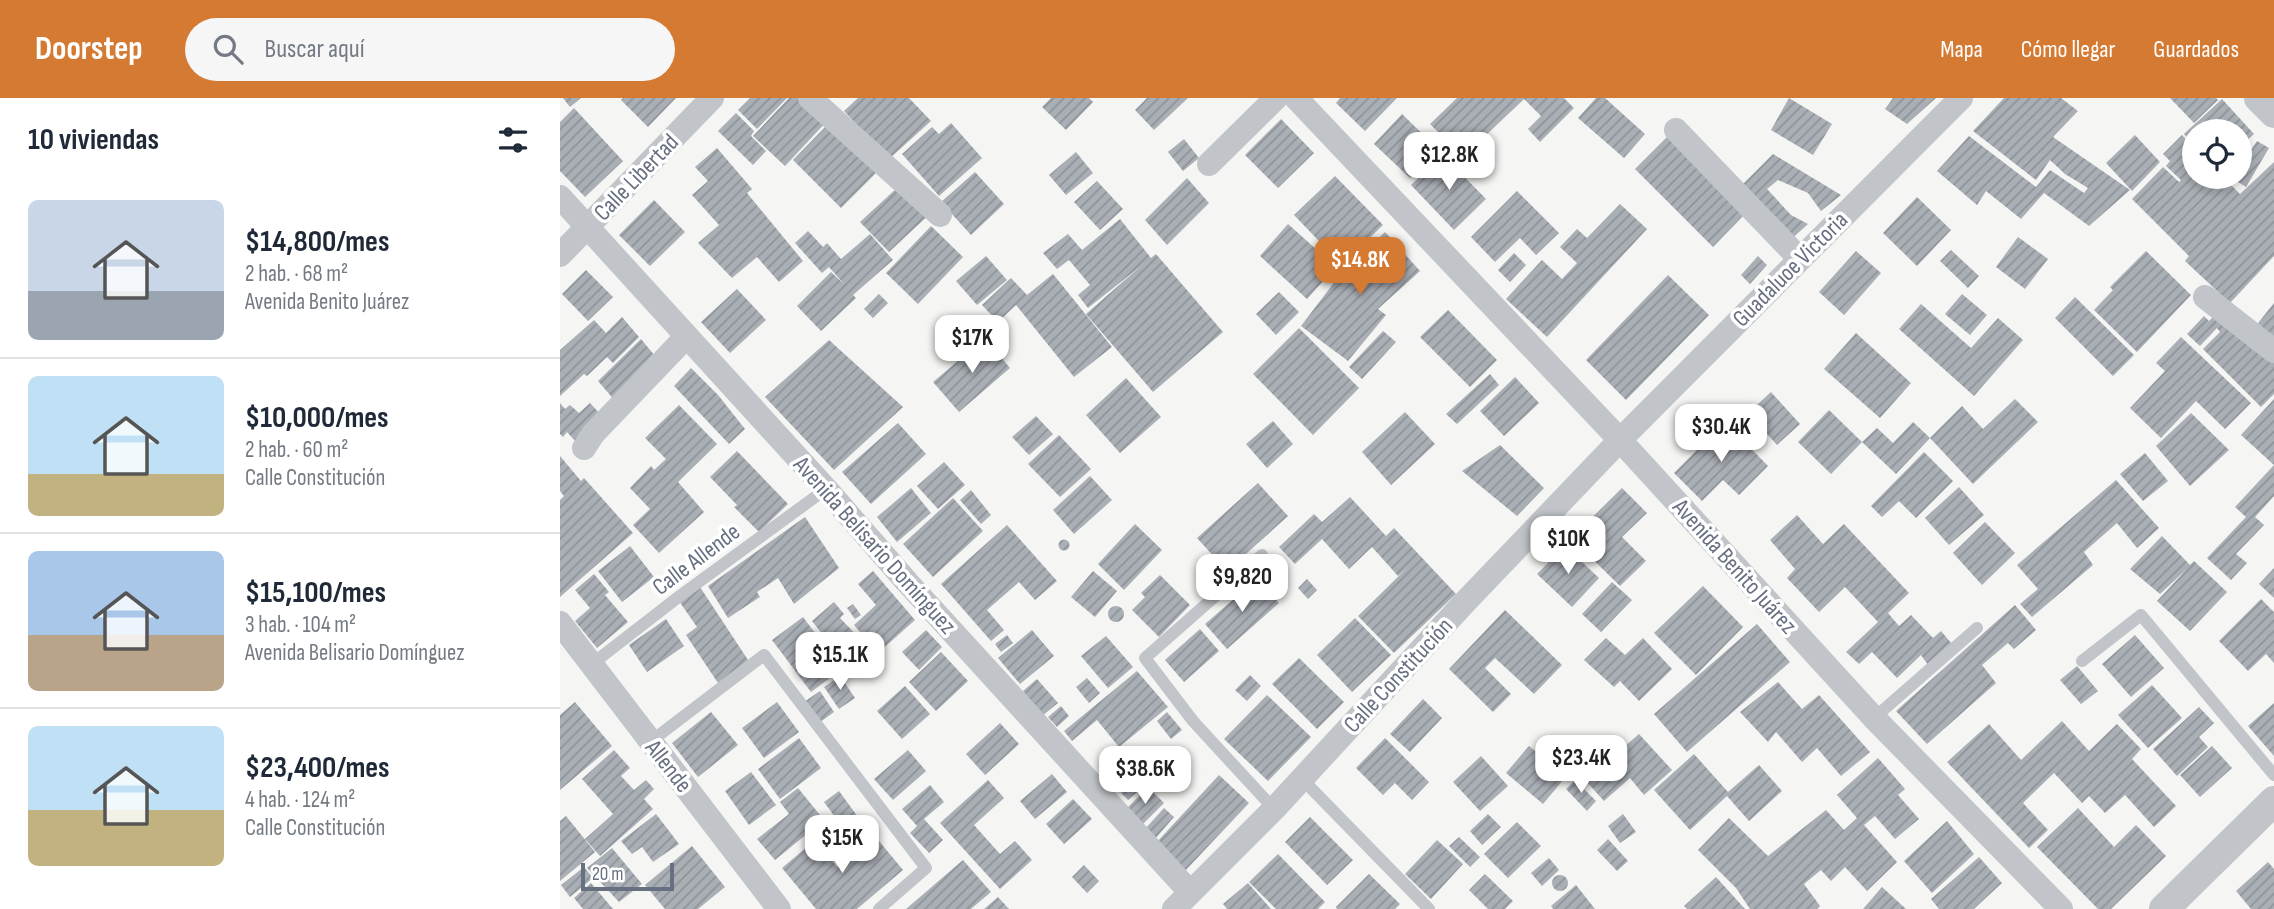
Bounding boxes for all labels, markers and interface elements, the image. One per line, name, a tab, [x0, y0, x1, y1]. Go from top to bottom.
search box	[185, 18, 675, 81]
text: Doorstep	[35, 29, 143, 69]
icon: search	[209, 30, 247, 68]
text: Buscar aquí	[265, 34, 365, 65]
text: Mapa	[1940, 35, 1983, 64]
text: Cómo llegar	[2021, 35, 2115, 64]
text: Guardados	[2153, 35, 2239, 64]
map controls	[2182, 119, 2252, 189]
button: locate	[2182, 119, 2252, 189]
icon: filters	[494, 121, 532, 159]
text: 10 viviendas	[28, 122, 159, 158]
street label: Calle Libertad	[588, 128, 685, 227]
pin: $12.8K	[1392, 132, 1506, 192]
text: $12.8K	[1420, 141, 1478, 169]
street label: Guadaluoe Victoria	[1727, 206, 1854, 333]
text: $14,800/mes	[245, 224, 389, 260]
icon: home	[84, 228, 168, 312]
pin: $14.8K	[1303, 238, 1417, 297]
text: $14.8K	[1330, 246, 1390, 274]
text: 2 hab. · 68 m²	[245, 260, 348, 288]
text: Avenida Benito Juárez	[245, 288, 409, 316]
pin: $17K	[931, 316, 1013, 375]
text: $17K	[951, 324, 993, 352]
text: $10,000/mes	[245, 400, 389, 436]
icon: home	[84, 404, 168, 488]
pin: $30.4K	[1664, 404, 1778, 464]
text: $30.4K	[1691, 413, 1751, 441]
text: 2 hab. · 60 m²	[245, 436, 348, 464]
street label: Avenida Belisario Domínguez	[787, 450, 962, 640]
text: Calle Constitución	[245, 464, 385, 492]
street label: Avenida Benito Juárez	[1666, 492, 1803, 640]
street label: Calle Allende	[647, 517, 746, 602]
pin: $10K	[1527, 517, 1609, 576]
text: $10K	[1546, 525, 1590, 553]
pin: $9,820	[1185, 554, 1299, 614]
text: $9,820	[1212, 563, 1272, 591]
text: $15,100/mes	[245, 575, 386, 611]
icon: home	[84, 579, 168, 663]
text: 3 hab. · 104 m²	[245, 611, 356, 639]
street label: Calle Constitución	[1338, 612, 1459, 739]
pin: $15.1K	[783, 632, 897, 692]
text: Avenida Belisario Domínguez	[245, 639, 464, 667]
text: $15.1K	[812, 641, 868, 669]
street label: Allende	[638, 733, 698, 799]
pin: $23.4K	[1524, 736, 1638, 795]
text: $23.4K	[1551, 744, 1611, 772]
pin: $38.6K	[1088, 746, 1202, 806]
text: $23,400/mes	[245, 750, 390, 786]
icon: home	[84, 754, 168, 838]
text: $38.6K	[1115, 755, 1175, 783]
text: 4 hab. · 124 m²	[245, 786, 355, 814]
text: Calle Constitución	[245, 814, 385, 842]
pin: $15K	[801, 816, 883, 875]
text: $15K	[821, 824, 863, 852]
scale bar	[581, 860, 674, 892]
text: 20 m	[592, 863, 624, 886]

